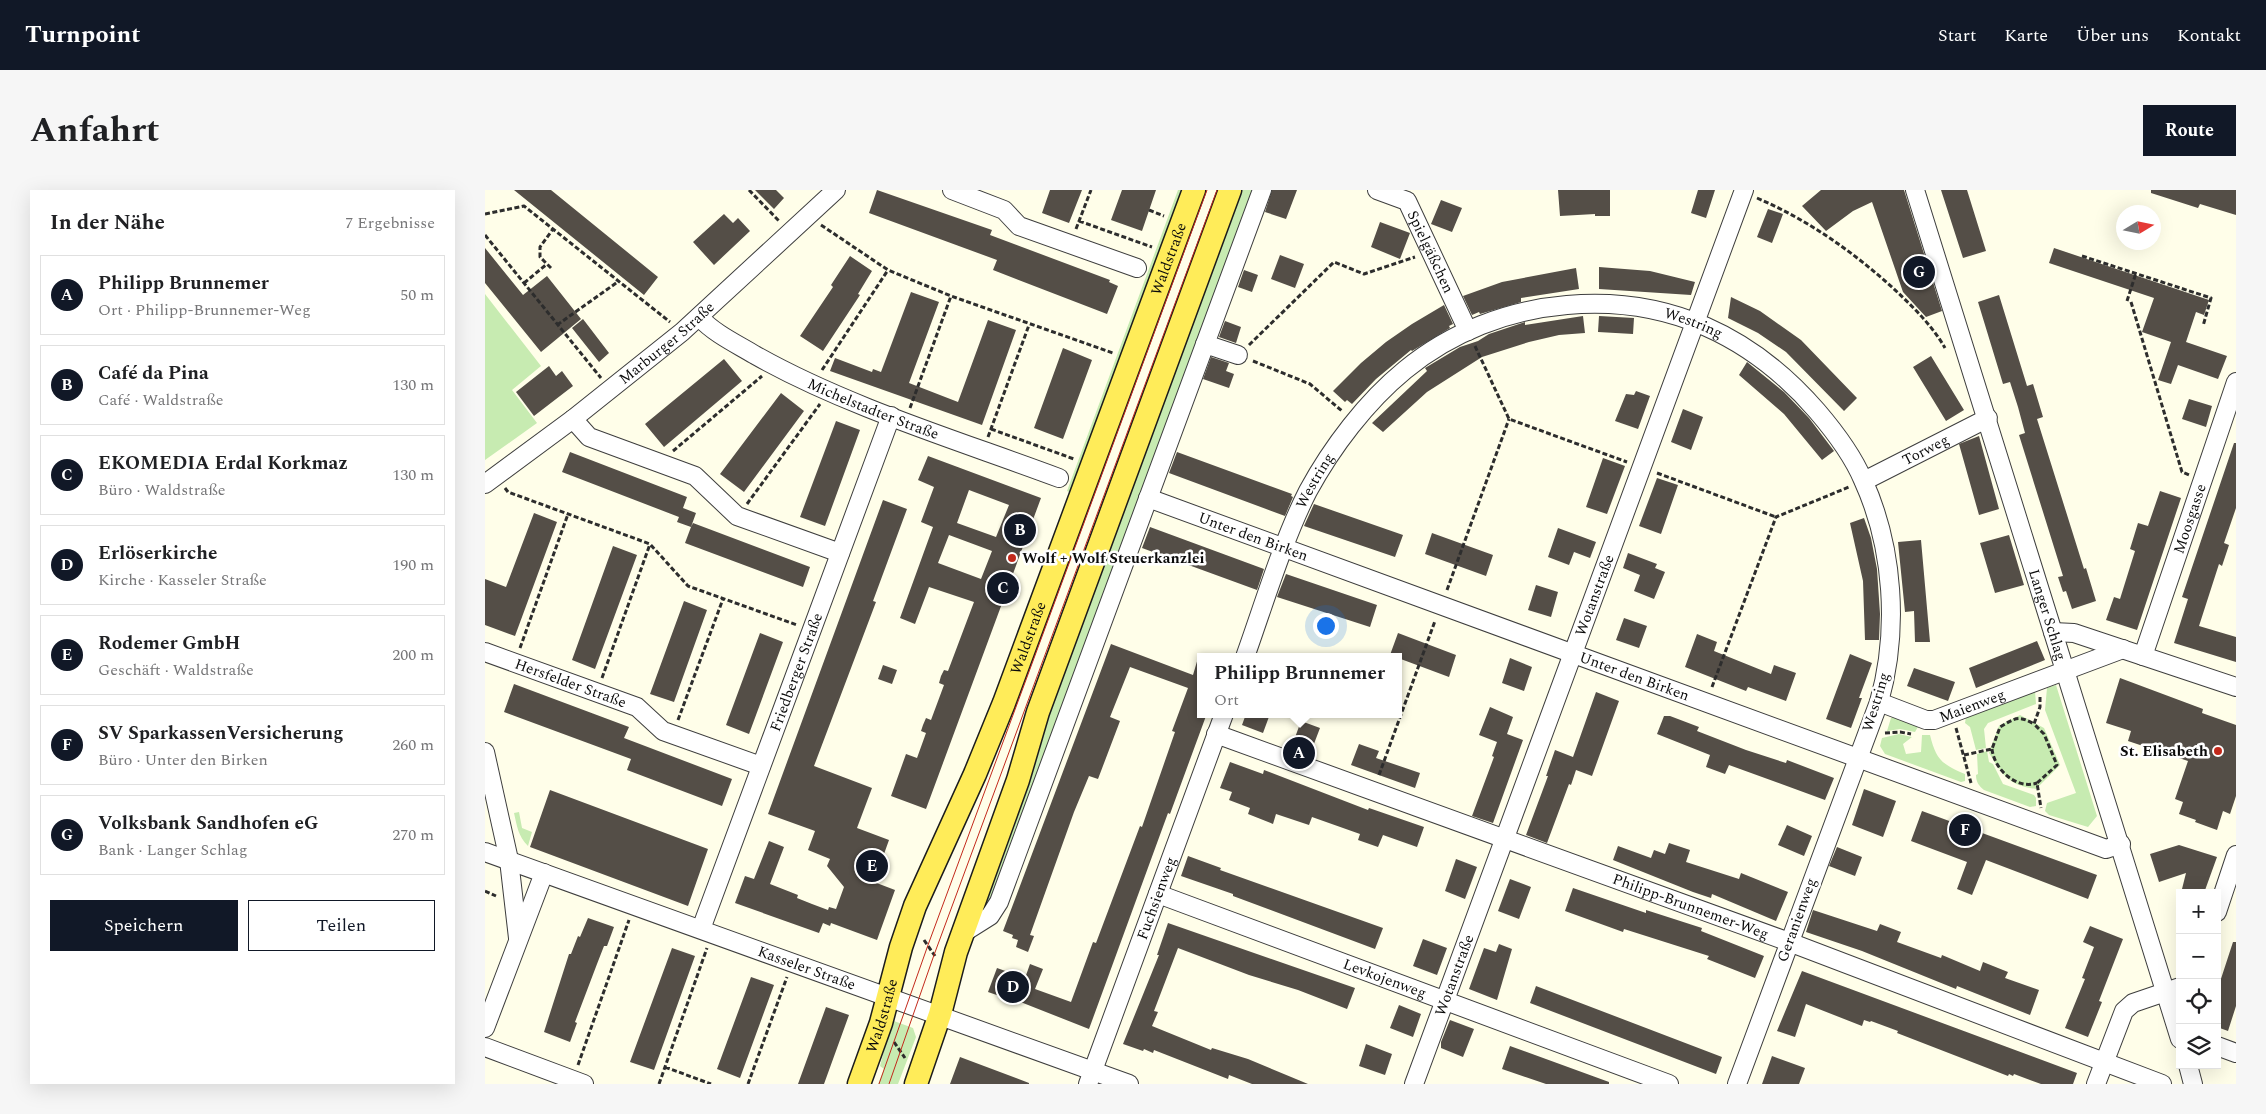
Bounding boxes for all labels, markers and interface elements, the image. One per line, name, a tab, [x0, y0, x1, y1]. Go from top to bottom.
text: Turnpoint	[25, 17, 141, 53]
text: Start	[1938, 22, 1976, 49]
text: Karte	[2004, 22, 2048, 49]
text: Über uns	[2076, 22, 2149, 49]
text: Kontakt	[2177, 22, 2241, 49]
text: Anfahrt	[30, 104, 160, 157]
button: Route	[2143, 105, 2236, 156]
north arrow	[2116, 205, 2161, 250]
street label: Spielgäßchen	[1401, 206, 1460, 297]
text: In der Nähe	[50, 207, 165, 239]
text: 7 Ergebnisse	[345, 211, 435, 235]
street label: Waldstraße	[1144, 219, 1192, 299]
pin: G	[1903, 253, 1935, 291]
text: Philipp Brunnemer	[98, 269, 269, 298]
text: A	[61, 283, 73, 307]
text: 50 m	[400, 283, 434, 307]
street label: Marburger Straße	[614, 296, 720, 390]
text: Ort · Philipp-Brunnemer-Weg	[98, 298, 311, 322]
street label: Westring	[1662, 301, 1727, 345]
text: Café da Pina	[98, 359, 209, 388]
street label: Michelstadter Straße	[804, 372, 942, 445]
text: B	[61, 373, 73, 397]
text: 130 m	[392, 373, 434, 397]
text: Café · Waldstraße	[98, 388, 224, 412]
street label: Torweg	[1898, 428, 1953, 471]
street label: Westring	[1290, 448, 1340, 512]
text: EKOMEDIA Erdal Korkmaz	[98, 449, 348, 478]
text: C	[61, 463, 73, 487]
text: 130 m	[392, 463, 434, 487]
text: Büro · Waldstraße	[98, 478, 226, 502]
street label: Moosgasse	[2167, 481, 2212, 557]
street label: Unter den Birken	[1195, 506, 1312, 567]
pin: B	[1004, 511, 1036, 549]
text: Erlöserkirche	[98, 539, 217, 568]
place label: Wolf + Wolf Steuerkanzlei	[1022, 547, 1204, 570]
street label: Wotanstraße	[1569, 551, 1620, 639]
marker: Wolf + Wolf Steuerkanzlei	[1006, 552, 1018, 564]
text: D	[61, 553, 73, 577]
text: 190 m	[392, 553, 434, 577]
street label: Langer Schlag	[2023, 566, 2073, 663]
text: Kirche · Kasseler Straße	[98, 568, 267, 592]
pin: C	[987, 569, 1019, 607]
street label: Waldstraße	[1004, 598, 1052, 677]
street label: Friedberger Straße	[764, 609, 829, 735]
your location	[1313, 613, 1339, 639]
text: Rodemer GmbH	[98, 629, 240, 658]
text: E	[62, 643, 72, 667]
text: 200 m	[392, 643, 434, 667]
street label: Unter den Birken	[1576, 646, 1693, 707]
street label: Hersfelder Straße	[511, 652, 630, 714]
popup	[1197, 653, 1402, 718]
text: Geschäft · Waldstraße	[98, 658, 254, 682]
text: Philipp Brunnemer	[1214, 659, 1385, 688]
street label: Westring	[1856, 669, 1896, 735]
street label: Maienweg	[1936, 683, 2008, 729]
text: Ort	[1214, 688, 1239, 712]
text: SV SparkassenVersicherung	[98, 719, 344, 748]
text: F	[62, 733, 72, 757]
text: 260 m	[392, 733, 434, 757]
pin: A	[1283, 734, 1315, 772]
place label: St. Elisabeth	[2120, 740, 2208, 763]
marker: St. Elisabeth	[2212, 745, 2224, 757]
text: Büro · Unter den Birken	[98, 748, 268, 772]
text: Volksbank Sandhofen eG	[98, 809, 318, 838]
pin: F	[1949, 811, 1981, 849]
text: G	[61, 823, 73, 847]
text: 270 m	[392, 823, 434, 847]
text: Bank · Langer Schlag	[98, 838, 247, 862]
pin: E	[856, 847, 888, 885]
street label: Fuchsienweg	[1130, 853, 1182, 943]
street label: Philipp-Brunnemer-Weg	[1609, 867, 1772, 945]
street label: Geranienweg	[1771, 875, 1823, 965]
map controls	[2176, 889, 2221, 1069]
button: +	[2176, 889, 2221, 934]
button: Speichern	[50, 900, 238, 951]
button: Teilen	[248, 900, 435, 951]
street label: Wotanstraße	[1429, 931, 1480, 1019]
button: −	[2176, 934, 2221, 979]
street label: Kasseler Straße	[755, 940, 859, 996]
street label: Levkojenweg	[1340, 952, 1430, 1004]
pin: D	[997, 968, 1029, 1006]
street label: Waldstraße	[860, 976, 904, 1056]
button: locate	[2176, 979, 2221, 1024]
button: layers	[2176, 1024, 2221, 1069]

